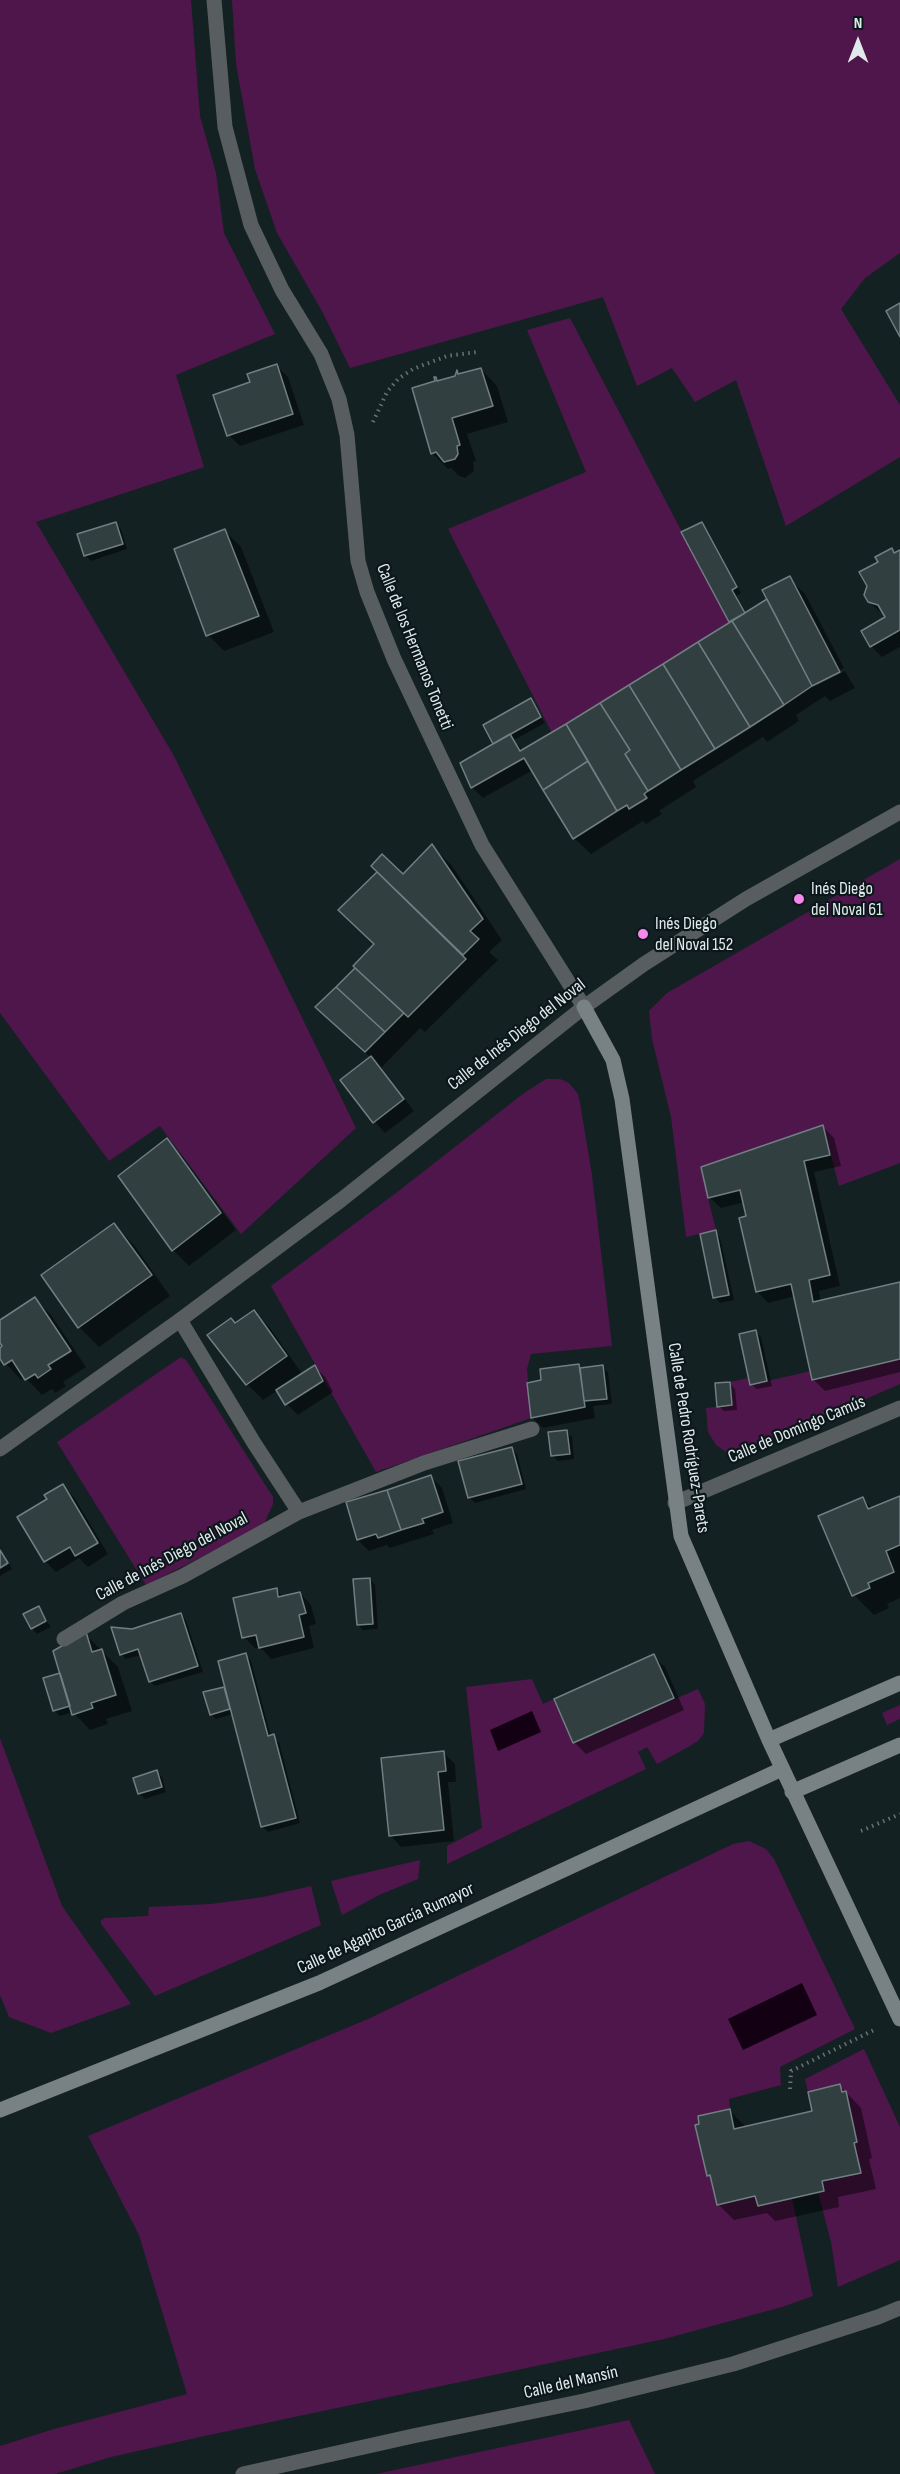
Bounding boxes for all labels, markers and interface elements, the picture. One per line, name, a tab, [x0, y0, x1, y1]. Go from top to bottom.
north arrow	[828, 12, 888, 72]
text: N	[854, 14, 862, 33]
street label: Calle de los Hermanos Tonetti	[371, 561, 457, 733]
place label: Inés Diego del Noval 61	[811, 878, 882, 920]
marker: Inés Diego del Noval 61	[792, 892, 806, 906]
place label: Inés Diego del Noval 152	[655, 913, 733, 956]
marker: Inés Diego del Noval 152	[636, 927, 650, 941]
street label: Calle de Inés Diego del Noval	[444, 974, 590, 1096]
street label: Calle de Pedro Rodríguez-Parets	[662, 1341, 714, 1535]
street label: Calle de Domingo Camús	[725, 1391, 869, 1469]
street label: Calle de Inés Diego del Noval	[92, 1508, 252, 1606]
street label: Calle de Agapito García Rumayor	[294, 1878, 478, 1980]
street label: Calle del Mansín	[522, 2362, 620, 2404]

